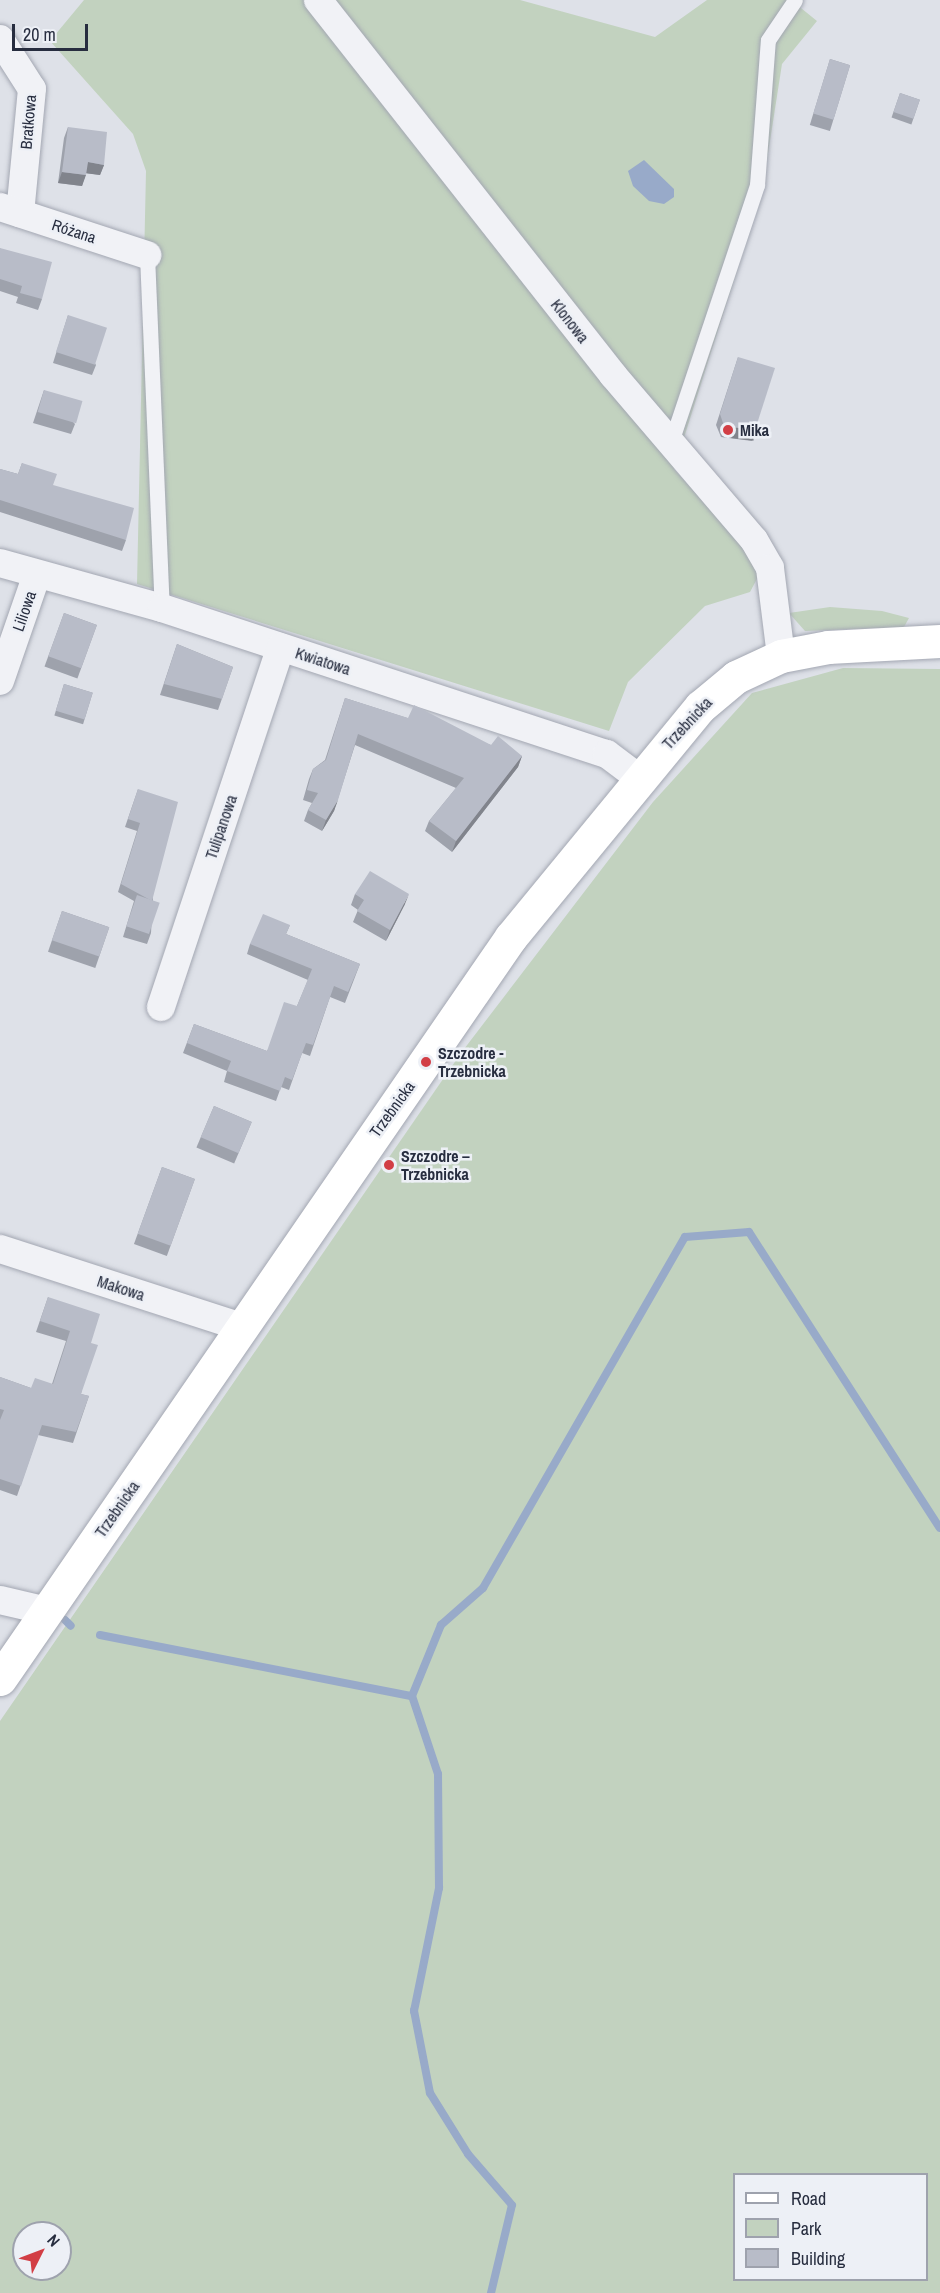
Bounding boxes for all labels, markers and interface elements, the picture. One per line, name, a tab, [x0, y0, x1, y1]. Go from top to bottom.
scale bar	[15, 12, 92, 50]
text: 20 m	[23, 22, 56, 47]
street label: Bratkowa	[16, 94, 40, 150]
street label: Różana	[50, 215, 98, 247]
street label: Klonowa	[547, 295, 593, 347]
place label: Mika	[740, 420, 769, 440]
marker: Mika	[721, 423, 735, 437]
street label: Liliowa	[8, 588, 40, 634]
street label: Kwiatowa	[293, 643, 353, 679]
street label: Trzebnicka	[658, 693, 716, 753]
street label: Tulipanowa	[201, 792, 241, 862]
place label: Szczodre - Trzebnicka	[438, 1043, 506, 1081]
marker: Szczodre - Trzebnicka	[419, 1055, 433, 1069]
street label: Trzebnicka	[365, 1077, 419, 1141]
place label: Szczodre – Trzebnicka	[401, 1146, 470, 1184]
marker: Szczodre – Trzebnicka	[382, 1158, 396, 1172]
street label: Makowa	[95, 1271, 147, 1305]
street label: Trzebnicka	[91, 1477, 143, 1541]
legend	[733, 2173, 928, 2281]
text: Road	[791, 2186, 826, 2211]
text: Park	[791, 2216, 821, 2241]
north arrow	[12, 2221, 72, 2281]
text: N	[43, 2229, 65, 2251]
text: Building	[791, 2246, 845, 2271]

